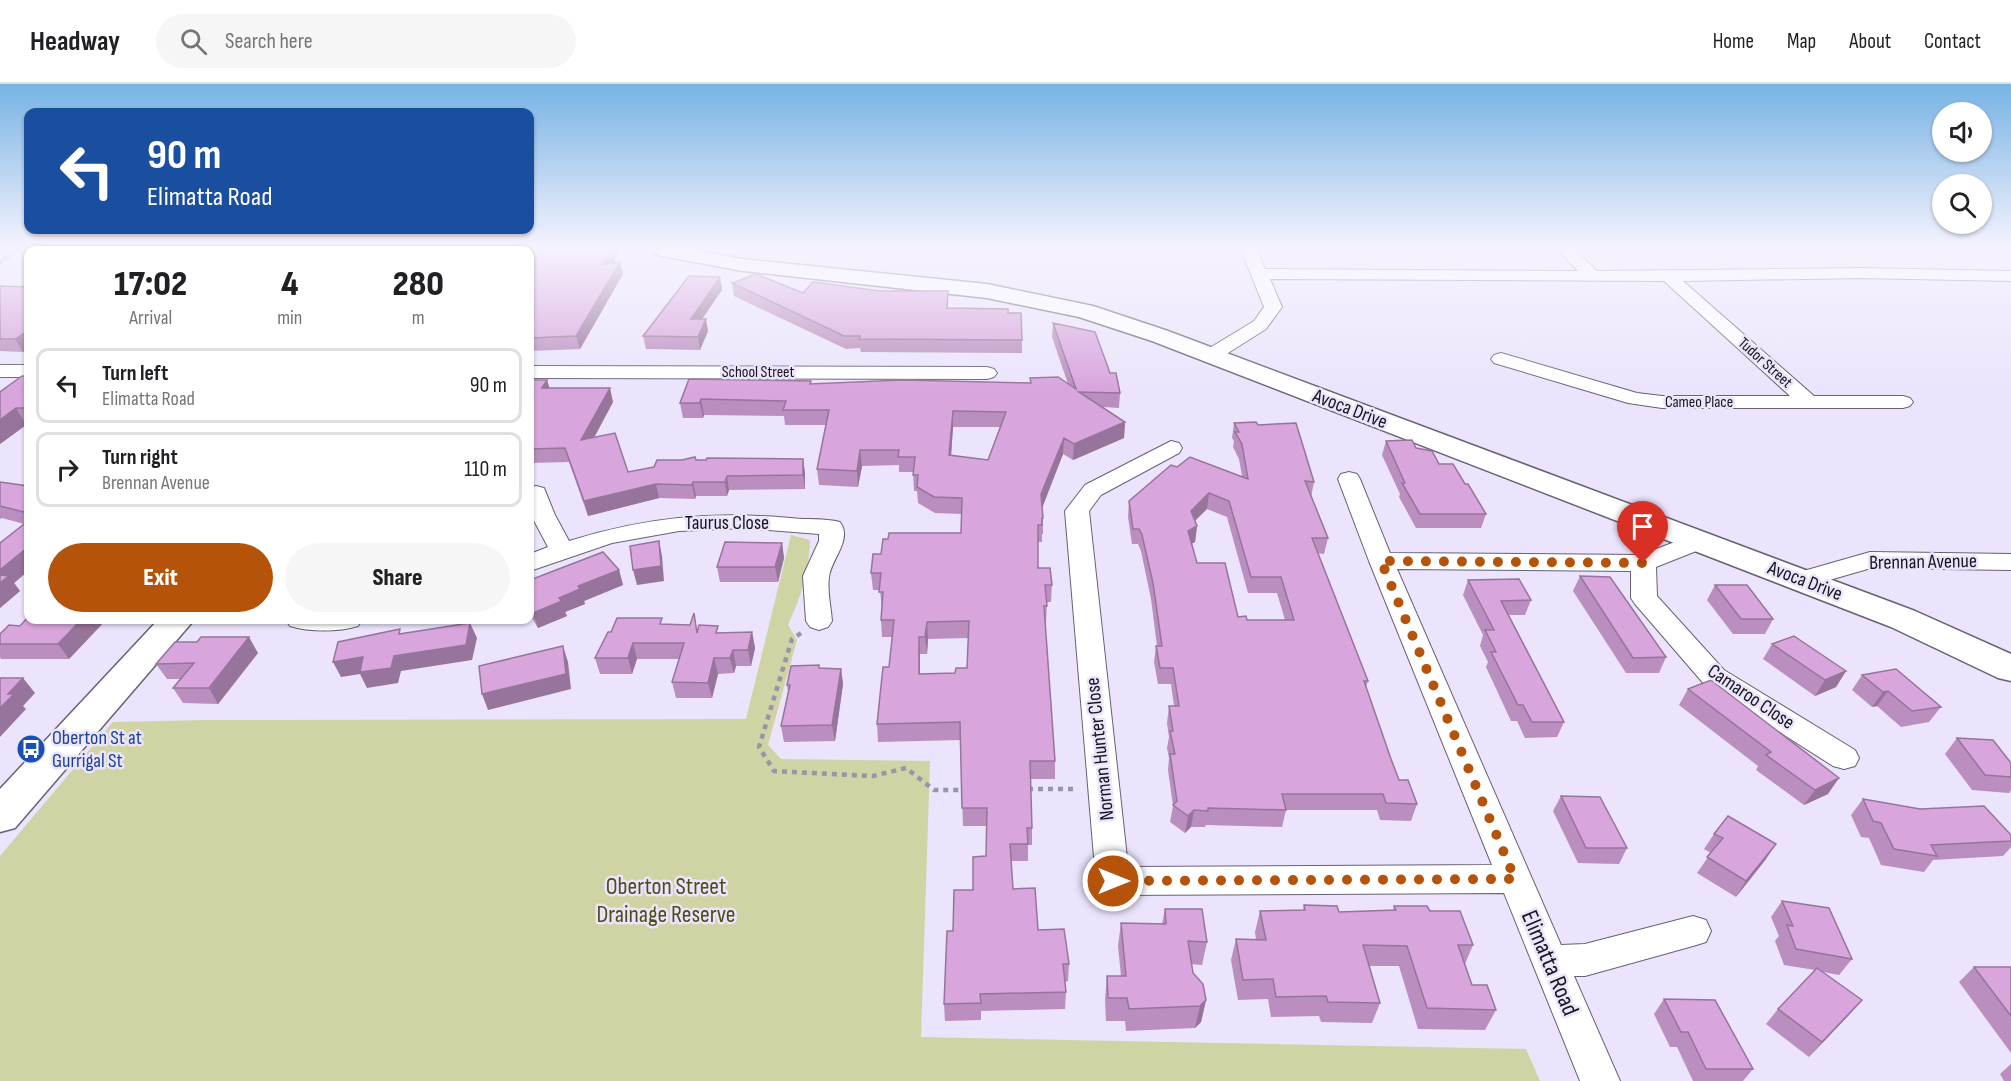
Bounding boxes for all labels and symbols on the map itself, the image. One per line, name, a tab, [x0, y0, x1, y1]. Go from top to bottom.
street label: Tudor Street	[1734, 334, 1796, 392]
street label: School Street	[722, 363, 794, 382]
street label: Avoca Drive	[1308, 384, 1391, 434]
street label: Cameo Place	[1665, 393, 1733, 412]
pin	[1617, 501, 1668, 563]
street label: Taurus Close	[685, 511, 769, 535]
street label: Brennan Avenue	[1869, 549, 1977, 575]
street label: Avoca Drive	[1763, 556, 1846, 606]
street label: Camaroo Close	[1703, 659, 1799, 735]
street label: Norman Hunter Close	[1081, 676, 1119, 822]
place label: Oberton St at Gurrigal St	[52, 726, 142, 773]
bus stop icon: Oberton St at Gurrigal St	[15, 733, 47, 765]
position arrow	[1081, 849, 1145, 913]
park label: Oberton Street Drainage Reserve	[596, 872, 736, 929]
street label: Elimatta Road	[1515, 906, 1585, 1020]

